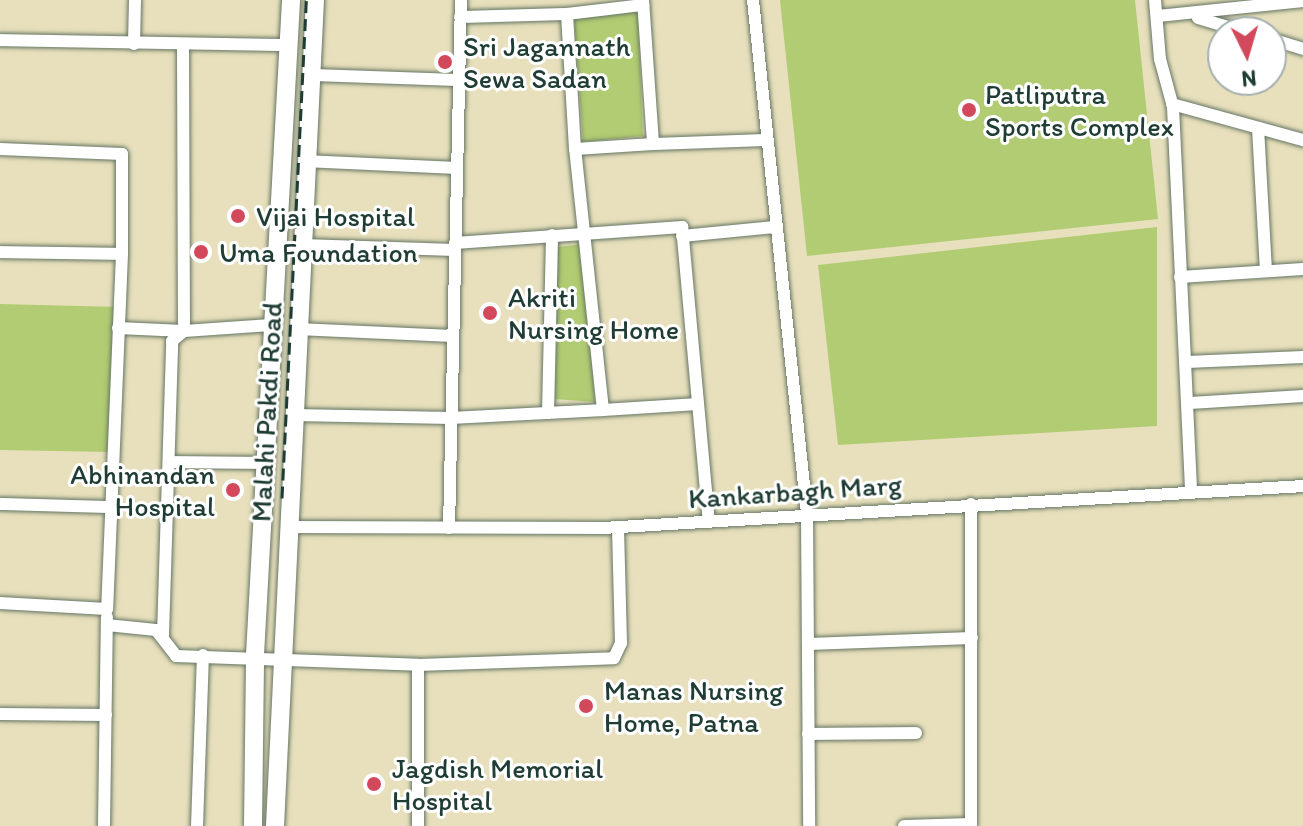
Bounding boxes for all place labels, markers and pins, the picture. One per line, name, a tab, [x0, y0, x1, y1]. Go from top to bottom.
place label: Sri Jagannath Sewa Sadan	[463, 29, 629, 95]
marker: Sri Jagannath Sewa Sadan	[434, 51, 456, 73]
place label: Patliputra Sports Complex	[985, 77, 1175, 143]
marker: Patliputra Sports Complex	[960, 101, 978, 119]
place label: Vijai Hospital	[256, 199, 414, 233]
marker: Vijai Hospital	[227, 205, 249, 227]
place label: Uma Foundation	[219, 235, 418, 269]
marker: Uma Foundation	[190, 241, 212, 263]
place label: Akriti Nursing Home	[508, 280, 680, 346]
marker: Akriti Nursing Home	[479, 302, 501, 324]
place label: Abhinandan Hospital	[70, 457, 215, 523]
marker: Abhinandan Hospital	[222, 479, 244, 501]
place label: Manas Nursing Home, Patna	[604, 673, 784, 739]
marker: Manas Nursing Home, Patna	[575, 695, 597, 717]
place label: Jagdish Memorial Hospital	[392, 751, 603, 817]
marker: Jagdish Memorial Hospital	[363, 773, 385, 795]

